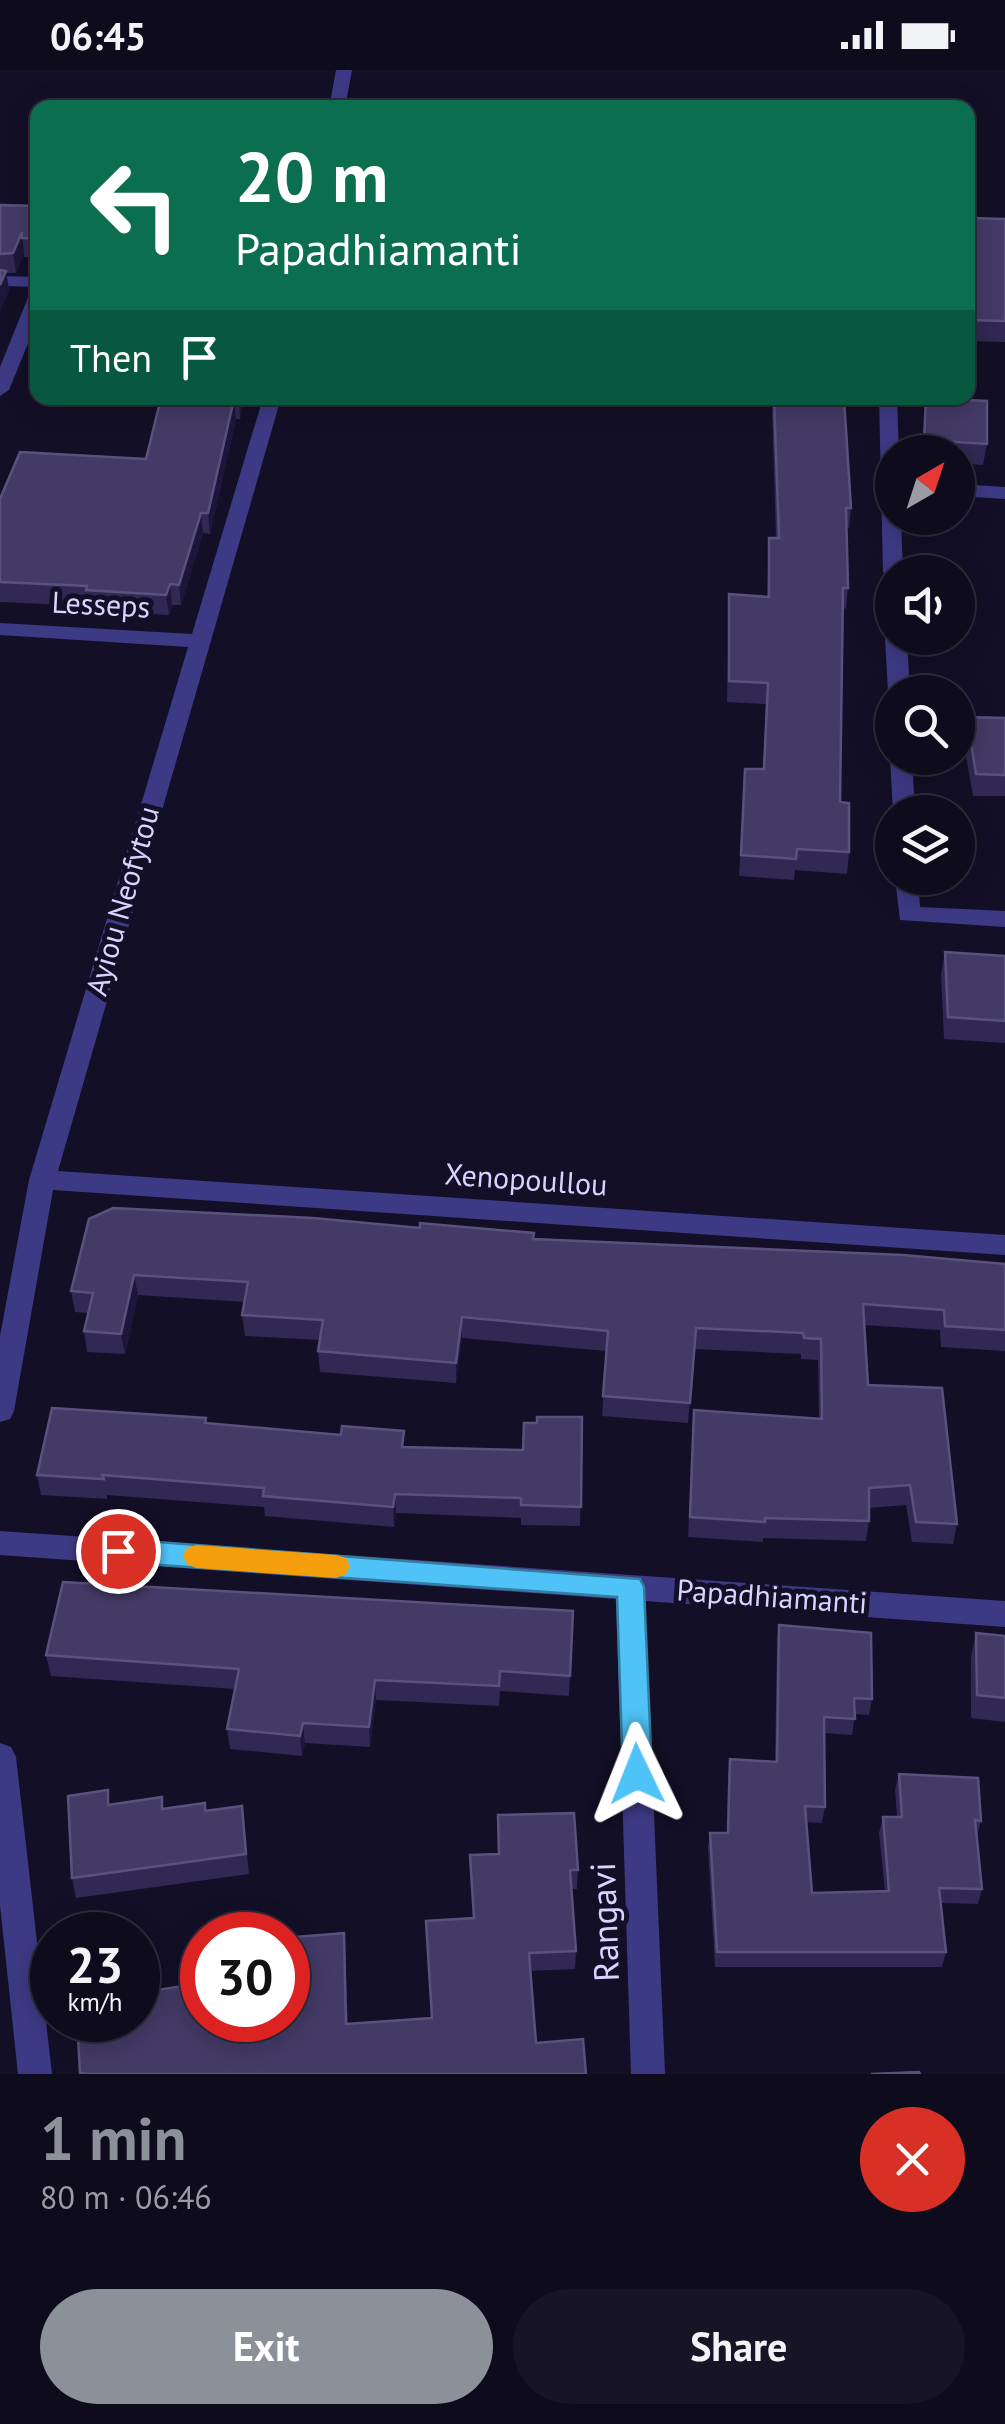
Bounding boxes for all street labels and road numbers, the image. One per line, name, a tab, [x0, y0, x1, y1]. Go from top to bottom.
street label: Lesseps	[51, 581, 151, 626]
street label: Ayiou Neofytou	[76, 801, 167, 1000]
street label: Xenopoullou	[443, 1153, 609, 1204]
street label: Papadhiamanti	[675, 1569, 869, 1622]
street label: Rangavi	[579, 1862, 629, 1982]

